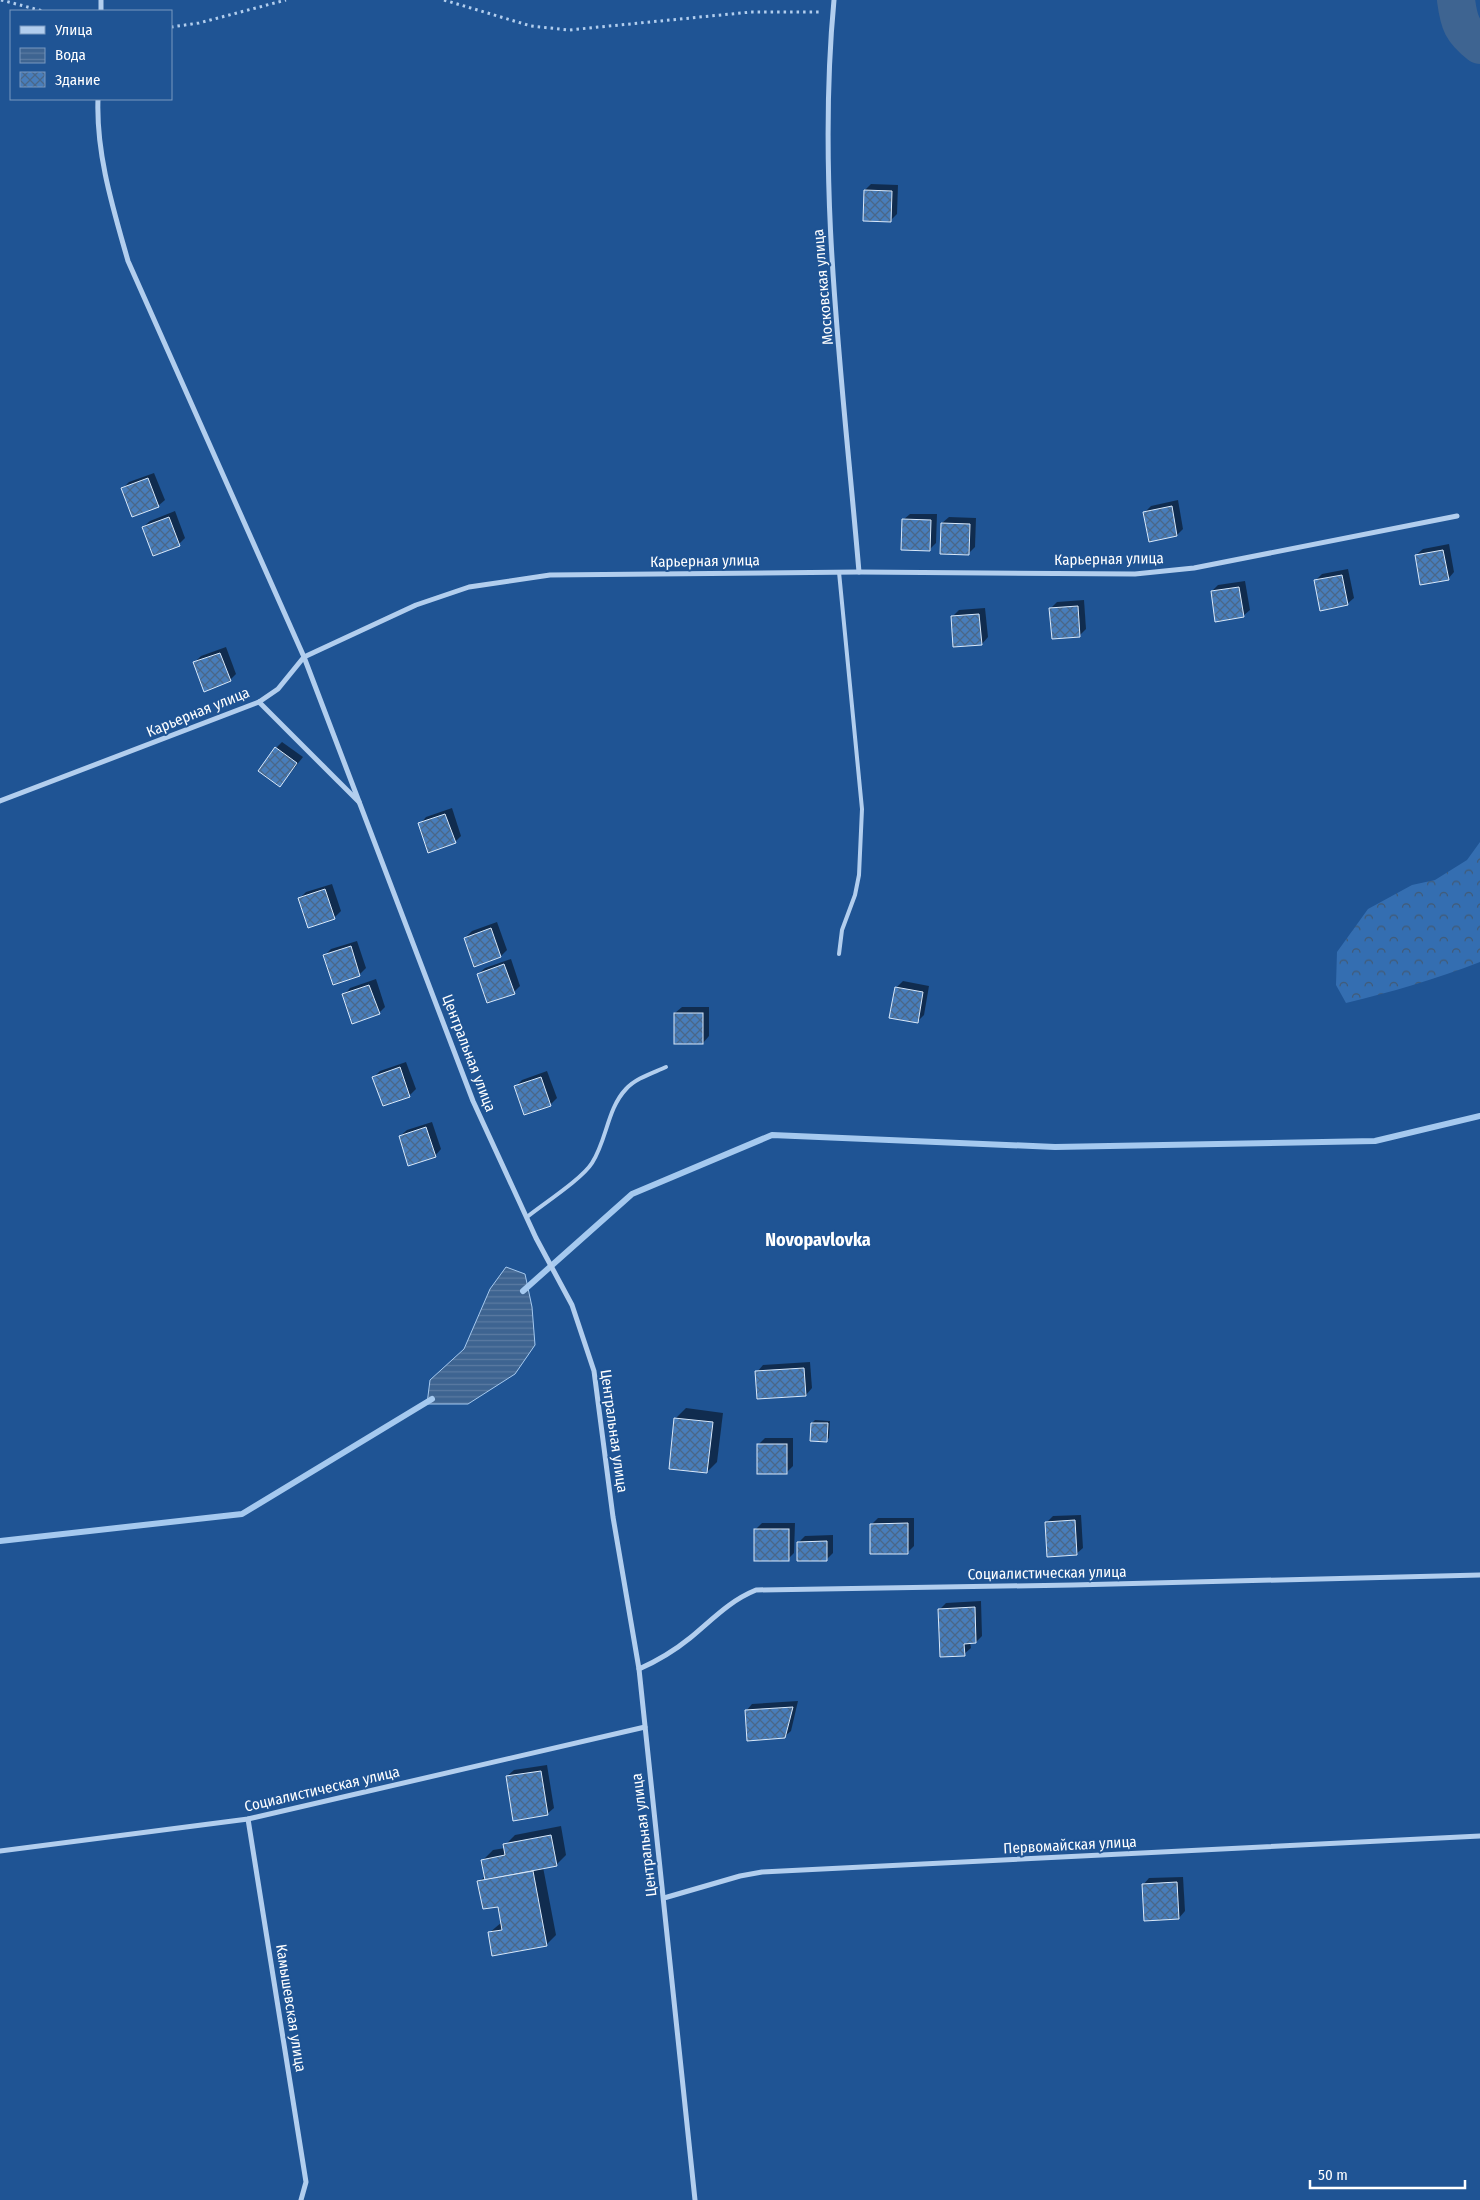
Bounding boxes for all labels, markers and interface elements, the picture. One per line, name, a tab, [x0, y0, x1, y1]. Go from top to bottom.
legend	[10, 10, 172, 100]
text: Улица	[54, 21, 93, 39]
text: Вода	[55, 46, 86, 64]
text: Здание	[55, 71, 101, 89]
street label: Московская улица	[809, 228, 837, 346]
street label: Карьерная улица	[1054, 549, 1164, 569]
street label: Карьерная улица	[650, 551, 760, 571]
street label: Карьерная улица	[144, 683, 252, 741]
street label: Центральная улица	[438, 992, 500, 1114]
district label: Novopavlovka	[765, 1229, 871, 1251]
street label: Центральная улица	[596, 1368, 632, 1494]
street label: Социалистическая улица	[967, 1563, 1127, 1583]
street label: Социалистическая улица	[243, 1762, 401, 1816]
street label: Центральная улица	[627, 1772, 661, 1898]
street label: Первомайская улица	[1003, 1833, 1137, 1857]
street label: Камышевская улица	[272, 1943, 310, 2073]
scale bar	[1310, 2158, 1465, 2190]
text: 50 m	[1318, 2166, 1348, 2184]

